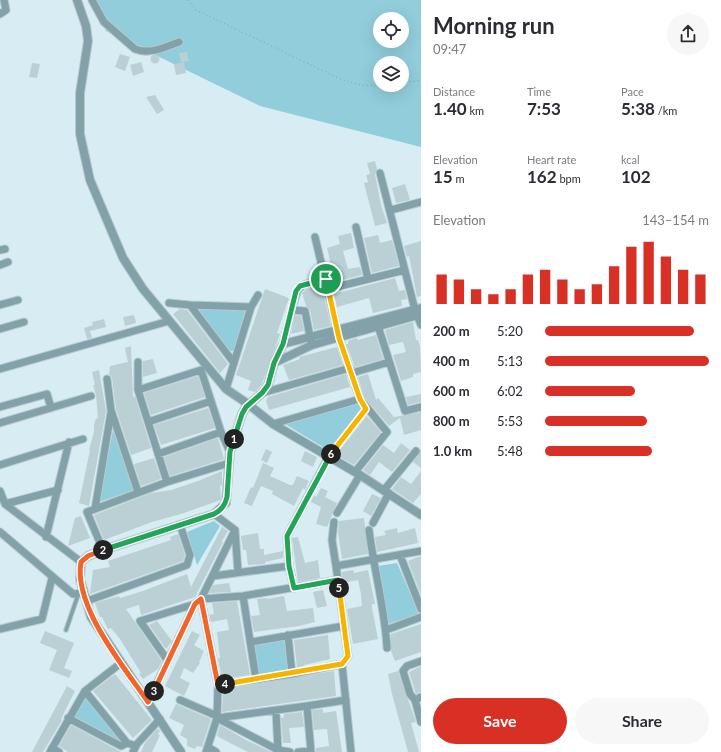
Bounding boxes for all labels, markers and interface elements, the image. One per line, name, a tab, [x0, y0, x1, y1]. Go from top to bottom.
map controls	[373, 12, 409, 92]
button: locate	[373, 12, 409, 48]
text: Morning run	[433, 12, 555, 39]
button: share	[667, 13, 709, 55]
text: 09:47	[433, 41, 466, 57]
button: layers	[373, 56, 409, 92]
text: Distance	[433, 85, 475, 98]
text: Time	[527, 85, 551, 98]
text: Pace	[621, 85, 644, 98]
text: 1.40	[433, 98, 467, 119]
text: 7:53	[527, 98, 561, 119]
text: 5:38	[621, 98, 655, 119]
text: km	[467, 104, 484, 117]
text: /km	[655, 104, 677, 117]
text: Elevation	[433, 153, 478, 166]
text: Heart rate	[527, 153, 576, 166]
text: kcal	[621, 153, 640, 166]
text: 15	[433, 166, 453, 187]
text: 162	[527, 166, 557, 187]
text: 102	[621, 166, 651, 187]
text: m	[453, 172, 465, 185]
text: bpm	[557, 172, 581, 185]
text: Elevation	[433, 212, 486, 228]
text: 143–154 m	[642, 212, 709, 228]
pin	[309, 262, 343, 296]
icon: arrive	[315, 268, 337, 290]
text: 200 m	[433, 323, 470, 339]
text: 5:20	[497, 323, 523, 339]
text: 400 m	[433, 353, 470, 369]
text: 5:13	[497, 353, 523, 369]
text: 600 m	[433, 383, 470, 399]
text: 6:02	[497, 383, 523, 399]
text: 800 m	[433, 413, 470, 429]
text: 5:53	[497, 413, 523, 429]
pin: 1	[224, 429, 244, 449]
text: 1	[231, 432, 237, 445]
text: 1.0 km	[433, 443, 472, 459]
text: 5:48	[497, 443, 523, 459]
pin: 6	[321, 444, 341, 464]
text: 6	[328, 447, 334, 460]
pin: 2	[93, 540, 113, 560]
text: 2	[100, 543, 106, 556]
pin: 5	[329, 578, 349, 598]
text: 5	[336, 581, 342, 594]
pin: 4	[215, 674, 235, 694]
text: 4	[222, 677, 228, 690]
pin: 3	[144, 681, 164, 701]
text: 3	[151, 684, 157, 697]
button: Save	[433, 698, 567, 744]
button: Share	[575, 698, 709, 744]

